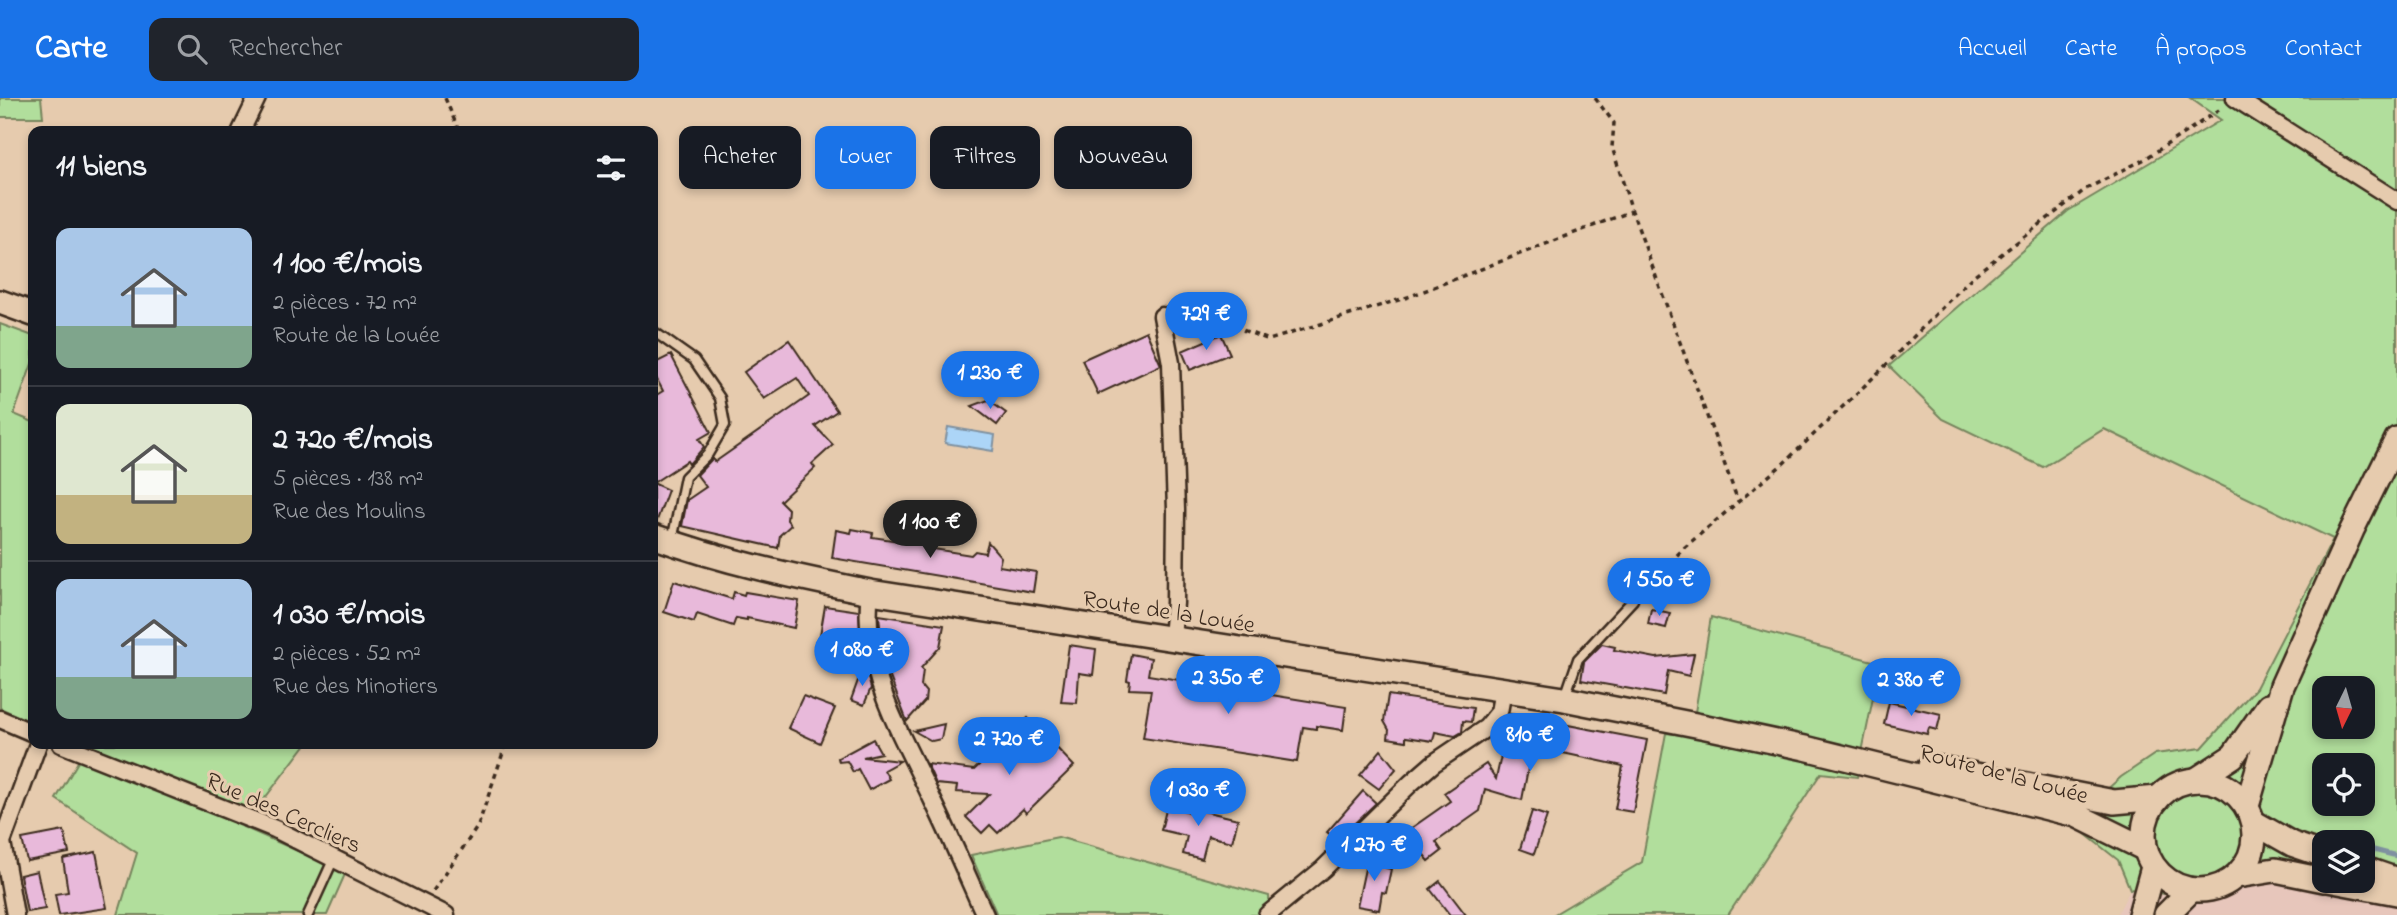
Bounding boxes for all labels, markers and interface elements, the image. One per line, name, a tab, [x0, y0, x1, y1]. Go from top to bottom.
search box	[149, 18, 639, 81]
text: Carte	[35, 25, 107, 73]
icon: search	[173, 30, 211, 68]
text: Rechercher	[229, 30, 342, 68]
text: Accueil	[1958, 32, 2027, 67]
text: Carte	[2065, 32, 2117, 67]
text: À propos	[2155, 32, 2247, 67]
text: Contact	[2285, 32, 2362, 67]
chip: Acheter	[679, 126, 801, 189]
chip: Louer	[815, 126, 916, 189]
chip: Filtres	[930, 126, 1040, 189]
chip: Nouveau	[1054, 126, 1192, 189]
text: 11 biens	[56, 146, 147, 190]
icon: filters	[592, 149, 630, 187]
text: 1 100 €/mois	[273, 243, 423, 287]
icon: home	[112, 256, 196, 340]
text: 2 pièces · 72 m²	[273, 287, 417, 320]
pin: 729 €	[1157, 292, 1255, 352]
text: 729 €	[1181, 298, 1231, 331]
text: Route de la Louée	[273, 320, 440, 353]
pin: 1 230 €	[925, 352, 1055, 411]
text: 1 230 €	[957, 357, 1023, 390]
text: 2 720 €/mois	[273, 419, 433, 463]
icon: home	[112, 432, 196, 516]
text: 5 pièces · 138 m²	[273, 463, 423, 496]
text: Rue des Moulins	[273, 496, 426, 529]
pin: 1 100 €	[865, 500, 995, 560]
text: 1 100 €	[899, 506, 961, 539]
pin: 1 550 €	[1594, 559, 1724, 618]
text: 1 550 €	[1623, 564, 1695, 597]
street label: Route de la Louée	[1080, 583, 1258, 644]
text: 1 030 €/mois	[273, 594, 426, 638]
icon: home	[112, 607, 196, 691]
pin: 1 080 €	[797, 628, 927, 688]
text: 1 080 €	[830, 634, 894, 667]
text: 2 pièces · 52 m²	[273, 638, 421, 671]
pin: 2 350 €	[1163, 656, 1293, 716]
pin: 2 380 €	[1846, 658, 1976, 718]
text: 2 350 €	[1192, 662, 1264, 695]
text: 2 380 €	[1877, 664, 1945, 697]
text: Rue des Minotiers	[273, 671, 438, 704]
north arrow	[2312, 676, 2375, 738]
map controls	[2312, 676, 2375, 893]
pin: 810 €	[1481, 714, 1579, 773]
pin: 2 720 €	[944, 718, 1074, 777]
text: 810 €	[1506, 719, 1554, 752]
text: 2 720 €	[974, 723, 1044, 756]
street label: Route de la Louée	[1915, 736, 2092, 815]
button: locate	[2312, 753, 2375, 816]
street label: Rue des Cercliers	[200, 764, 366, 864]
pin: 1 030 €	[1133, 768, 1263, 828]
text: 1 030 €	[1166, 774, 1230, 807]
pin: 1 270 €	[1309, 824, 1439, 883]
text: 1 270 €	[1341, 829, 1407, 862]
button: layers	[2312, 830, 2375, 893]

